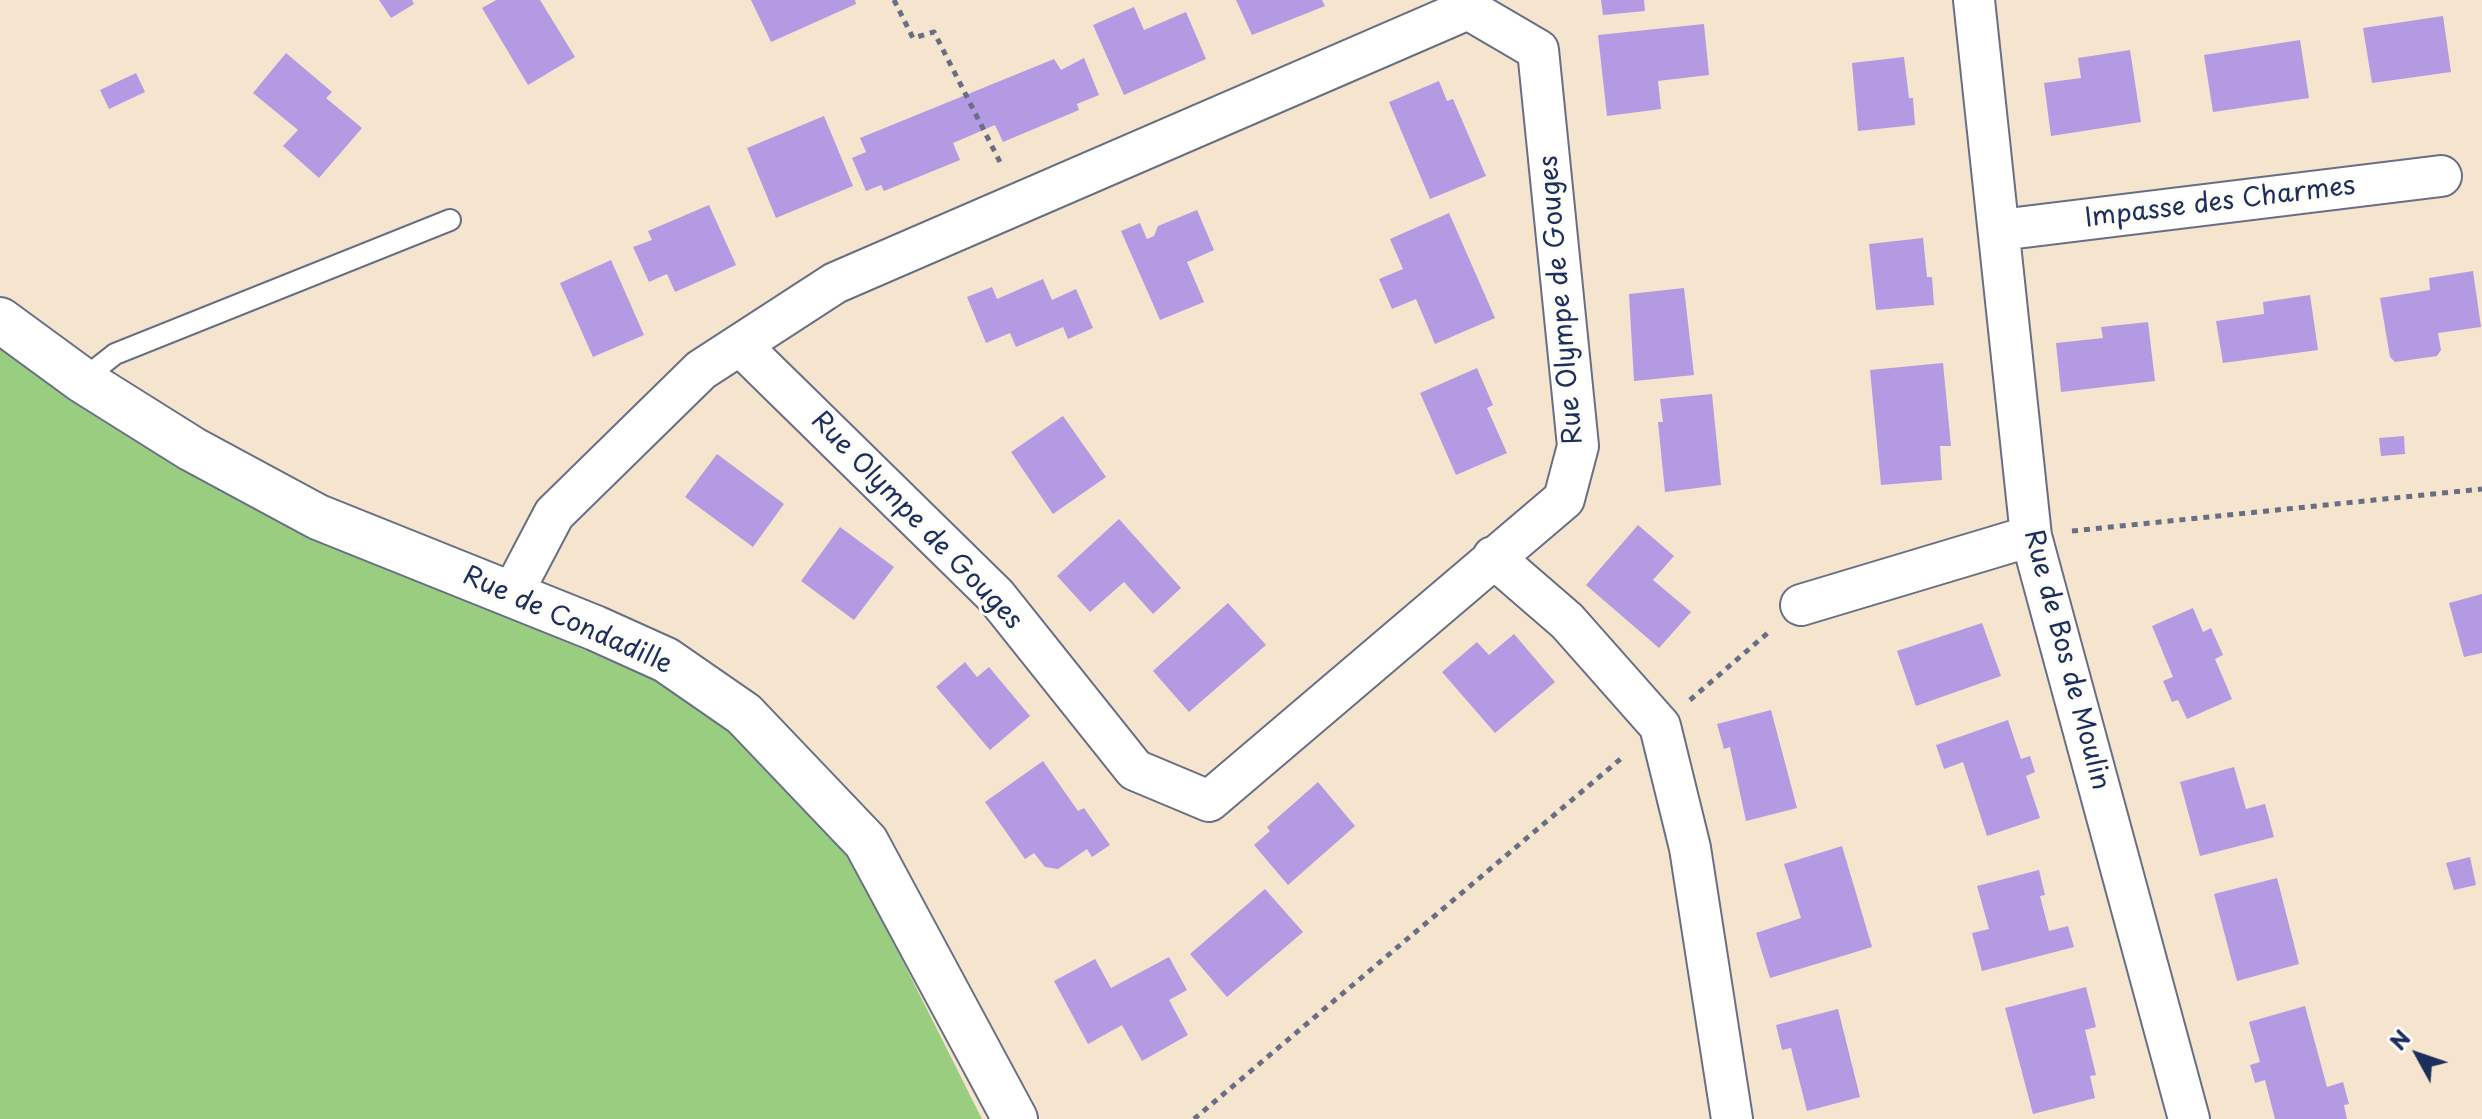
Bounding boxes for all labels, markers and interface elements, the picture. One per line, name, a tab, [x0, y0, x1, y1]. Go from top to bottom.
street label: Rue Olympe de Gouges	[1534, 154, 1590, 446]
street label: Impasse des Charmes	[2083, 171, 2357, 235]
street label: Rue Olympe de Gouges	[804, 406, 1028, 636]
street label: Rue de Bos de Moulin	[2016, 526, 2116, 794]
street label: Rue de Condadille	[458, 561, 676, 681]
north arrow	[2378, 1015, 2458, 1095]
text: N	[2381, 1022, 2417, 1057]

